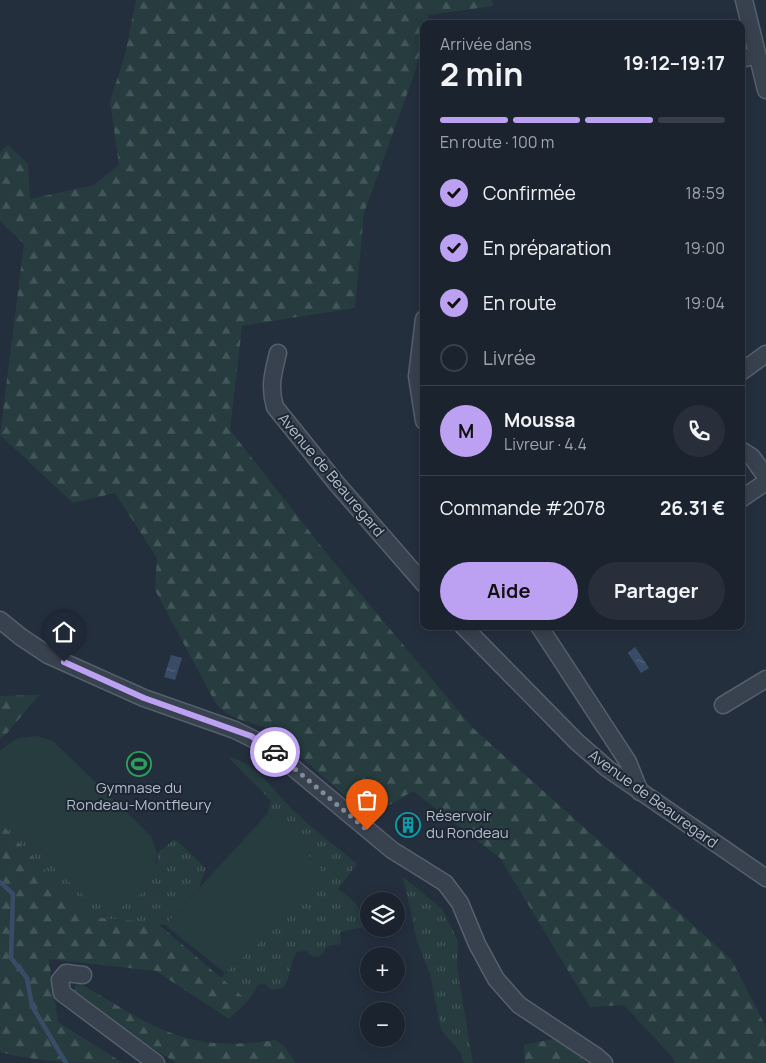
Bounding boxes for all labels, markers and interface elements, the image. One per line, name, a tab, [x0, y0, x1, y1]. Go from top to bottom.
text: Arrivée dans	[440, 33, 532, 55]
text: 19:12–19:17	[623, 50, 725, 76]
text: 2 min	[440, 52, 523, 96]
text: En route · 100 m	[440, 131, 554, 153]
icon: check	[440, 179, 468, 207]
text: Confirmée	[483, 180, 576, 206]
text: 18:59	[686, 182, 725, 204]
icon: check	[440, 234, 468, 262]
text: En préparation	[483, 235, 611, 261]
text: 19:00	[685, 237, 725, 259]
icon: check	[440, 289, 468, 317]
text: En route	[483, 290, 556, 316]
text: 19:04	[685, 292, 725, 314]
text: Livrée	[483, 345, 536, 371]
button: phone	[673, 405, 725, 457]
text: Moussa	[504, 407, 575, 433]
street label: Avenue de Beauregard	[273, 408, 389, 541]
text: M	[458, 418, 474, 444]
text: Livreur · 4.4	[504, 433, 587, 455]
text: Commande #2078	[440, 495, 605, 521]
text: 26.31 €	[660, 495, 725, 521]
button: Aide	[440, 562, 578, 620]
button: Partager	[588, 562, 725, 620]
pin	[43, 611, 85, 662]
icon: home	[50, 618, 78, 646]
courier	[250, 727, 300, 777]
icon: car	[261, 738, 289, 766]
street label: Avenue de Beauregard	[584, 744, 722, 853]
sports icon: Gymnase du Rondeau-Montfleury	[126, 751, 152, 777]
place label: Gymnase du Rondeau-Montfleury	[67, 777, 212, 815]
pin	[346, 779, 388, 830]
icon: bag	[353, 786, 381, 814]
place label: Réservoir du Rondeau	[426, 805, 509, 843]
building icon: Réservoir du Rondeau	[395, 812, 421, 838]
map controls	[360, 892, 405, 1047]
button: layers	[360, 892, 405, 937]
button: +	[360, 947, 405, 992]
button: −	[360, 1002, 405, 1047]

